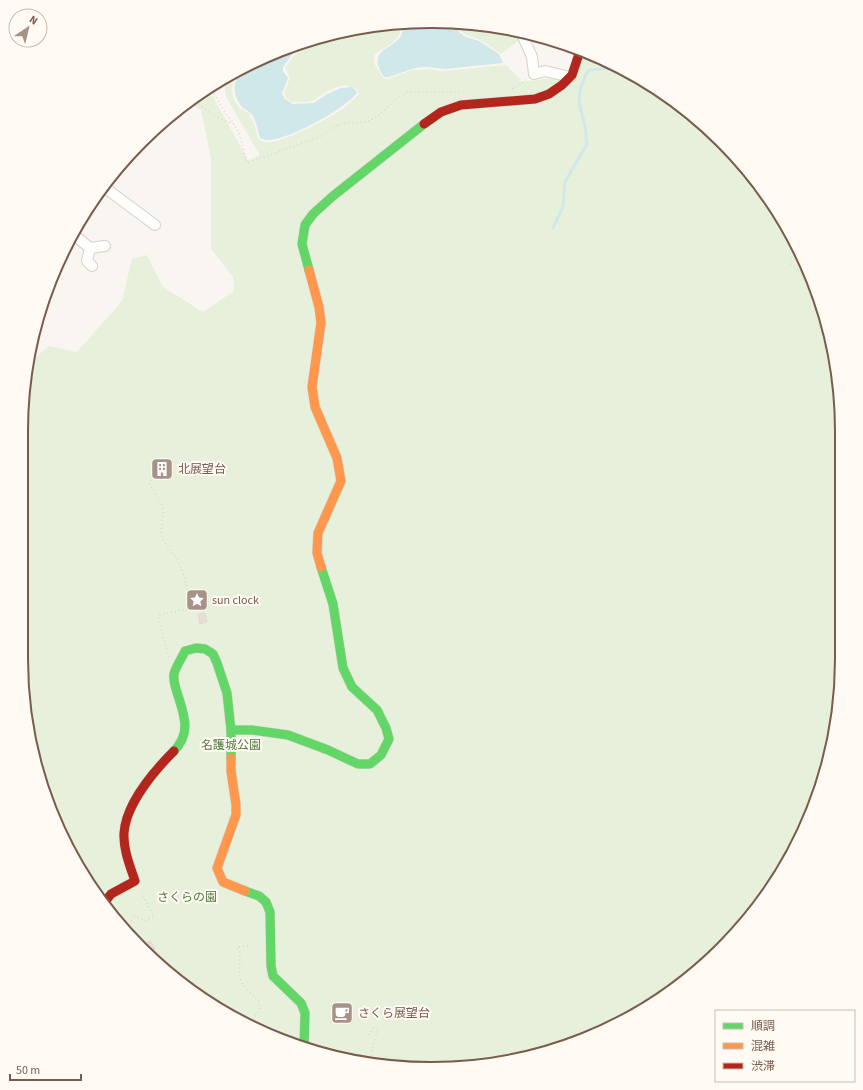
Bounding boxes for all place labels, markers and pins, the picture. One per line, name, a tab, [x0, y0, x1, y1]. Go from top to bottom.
building icon: 北展望台	[149, 456, 175, 482]
place label: 北展望台	[178, 461, 226, 478]
place icon: sun clock	[184, 587, 210, 613]
place label: sun clock	[212, 592, 259, 609]
cafe icon: さくら展望台	[329, 1000, 355, 1026]
place label: さくら展望台	[358, 1005, 430, 1022]

